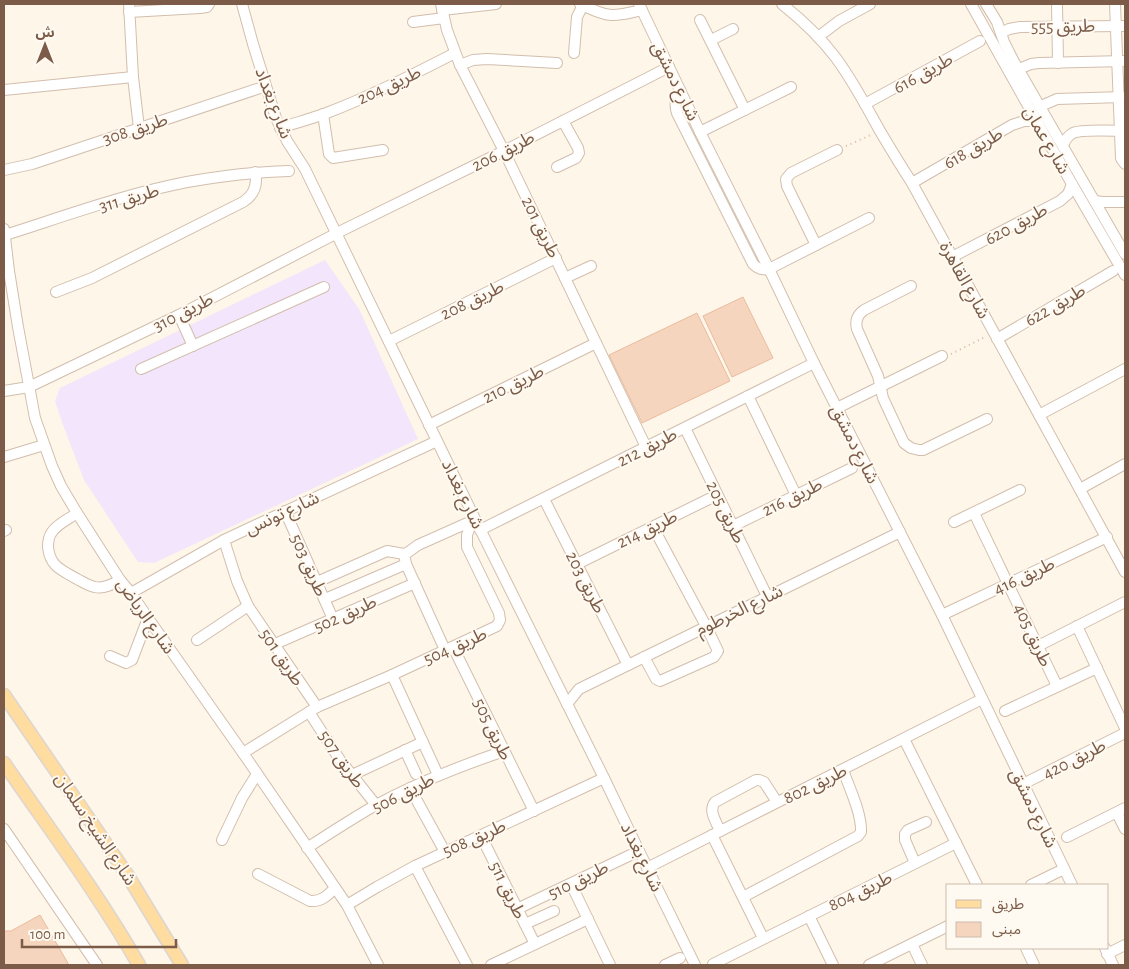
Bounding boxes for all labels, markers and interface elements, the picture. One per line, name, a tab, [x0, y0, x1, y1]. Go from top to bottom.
street label: طريق 555	[1031, 17, 1095, 38]
north arrow	[20, 20, 70, 70]
text: ش	[35, 26, 55, 40]
street label: شارع دمشق	[645, 39, 702, 126]
street label: طريق 616	[891, 50, 957, 98]
street label: طريق 204	[355, 63, 424, 109]
street label: شارع بغداد	[248, 65, 295, 143]
street label: شارع عمان	[1016, 103, 1073, 180]
street label: طريق 308	[101, 111, 170, 150]
street label: طريق 618	[941, 125, 1007, 174]
street label: طريق 206	[469, 128, 538, 176]
street label: طريق 311	[97, 182, 162, 217]
street label: طريق 201	[517, 194, 563, 261]
street label: طريق 620	[982, 201, 1051, 250]
street label: شارع القاهرة	[932, 239, 993, 324]
street label: طريق 208	[438, 278, 507, 325]
street label: طريق 622	[1022, 281, 1089, 331]
street label: طريق 310	[151, 290, 217, 337]
street label: طريق 210	[480, 362, 547, 408]
street label: شارع دمشق	[823, 402, 882, 489]
street label: طريق 212	[615, 425, 681, 471]
street label: شارع بغداد	[434, 457, 487, 534]
street label: طريق 216	[759, 476, 826, 521]
street label: طريق 205	[701, 478, 748, 547]
street label: شارع تونس	[243, 489, 324, 543]
street label: طريق 214	[614, 508, 681, 553]
street label: طريق 503	[286, 532, 330, 600]
street label: طريق 203	[561, 549, 608, 617]
street label: طريق 416	[991, 555, 1058, 600]
street label: شارع الرياض	[109, 575, 178, 660]
street label: شارع الخرطوم	[693, 582, 788, 643]
street label: طريق 502	[311, 593, 380, 638]
street label: طريق 405	[1009, 601, 1054, 670]
street label: طريق 504	[421, 625, 490, 670]
street label: طريق 501	[255, 626, 307, 690]
street label: طريق 505	[469, 696, 515, 764]
street label: طريق 507	[314, 727, 368, 792]
street label: طريق 420	[1040, 736, 1109, 784]
street label: طريق 802	[781, 762, 850, 809]
street label: شارع دمشق	[1003, 766, 1060, 853]
street label: شارع الشيخ سلمان	[48, 770, 139, 891]
street label: طريق 506	[369, 771, 438, 818]
street label: طريق 508	[440, 817, 509, 862]
street label: شارع بغداد	[613, 820, 666, 897]
street label: طريق 511	[485, 859, 529, 923]
street label: طريق 510	[545, 859, 612, 904]
street label: طريق 804	[826, 869, 896, 916]
legend	[946, 884, 1109, 949]
text: طريق	[992, 897, 1024, 914]
scale bar	[22, 916, 176, 948]
text: مبنى	[992, 922, 1021, 938]
text: 100 m	[30, 927, 65, 942]

